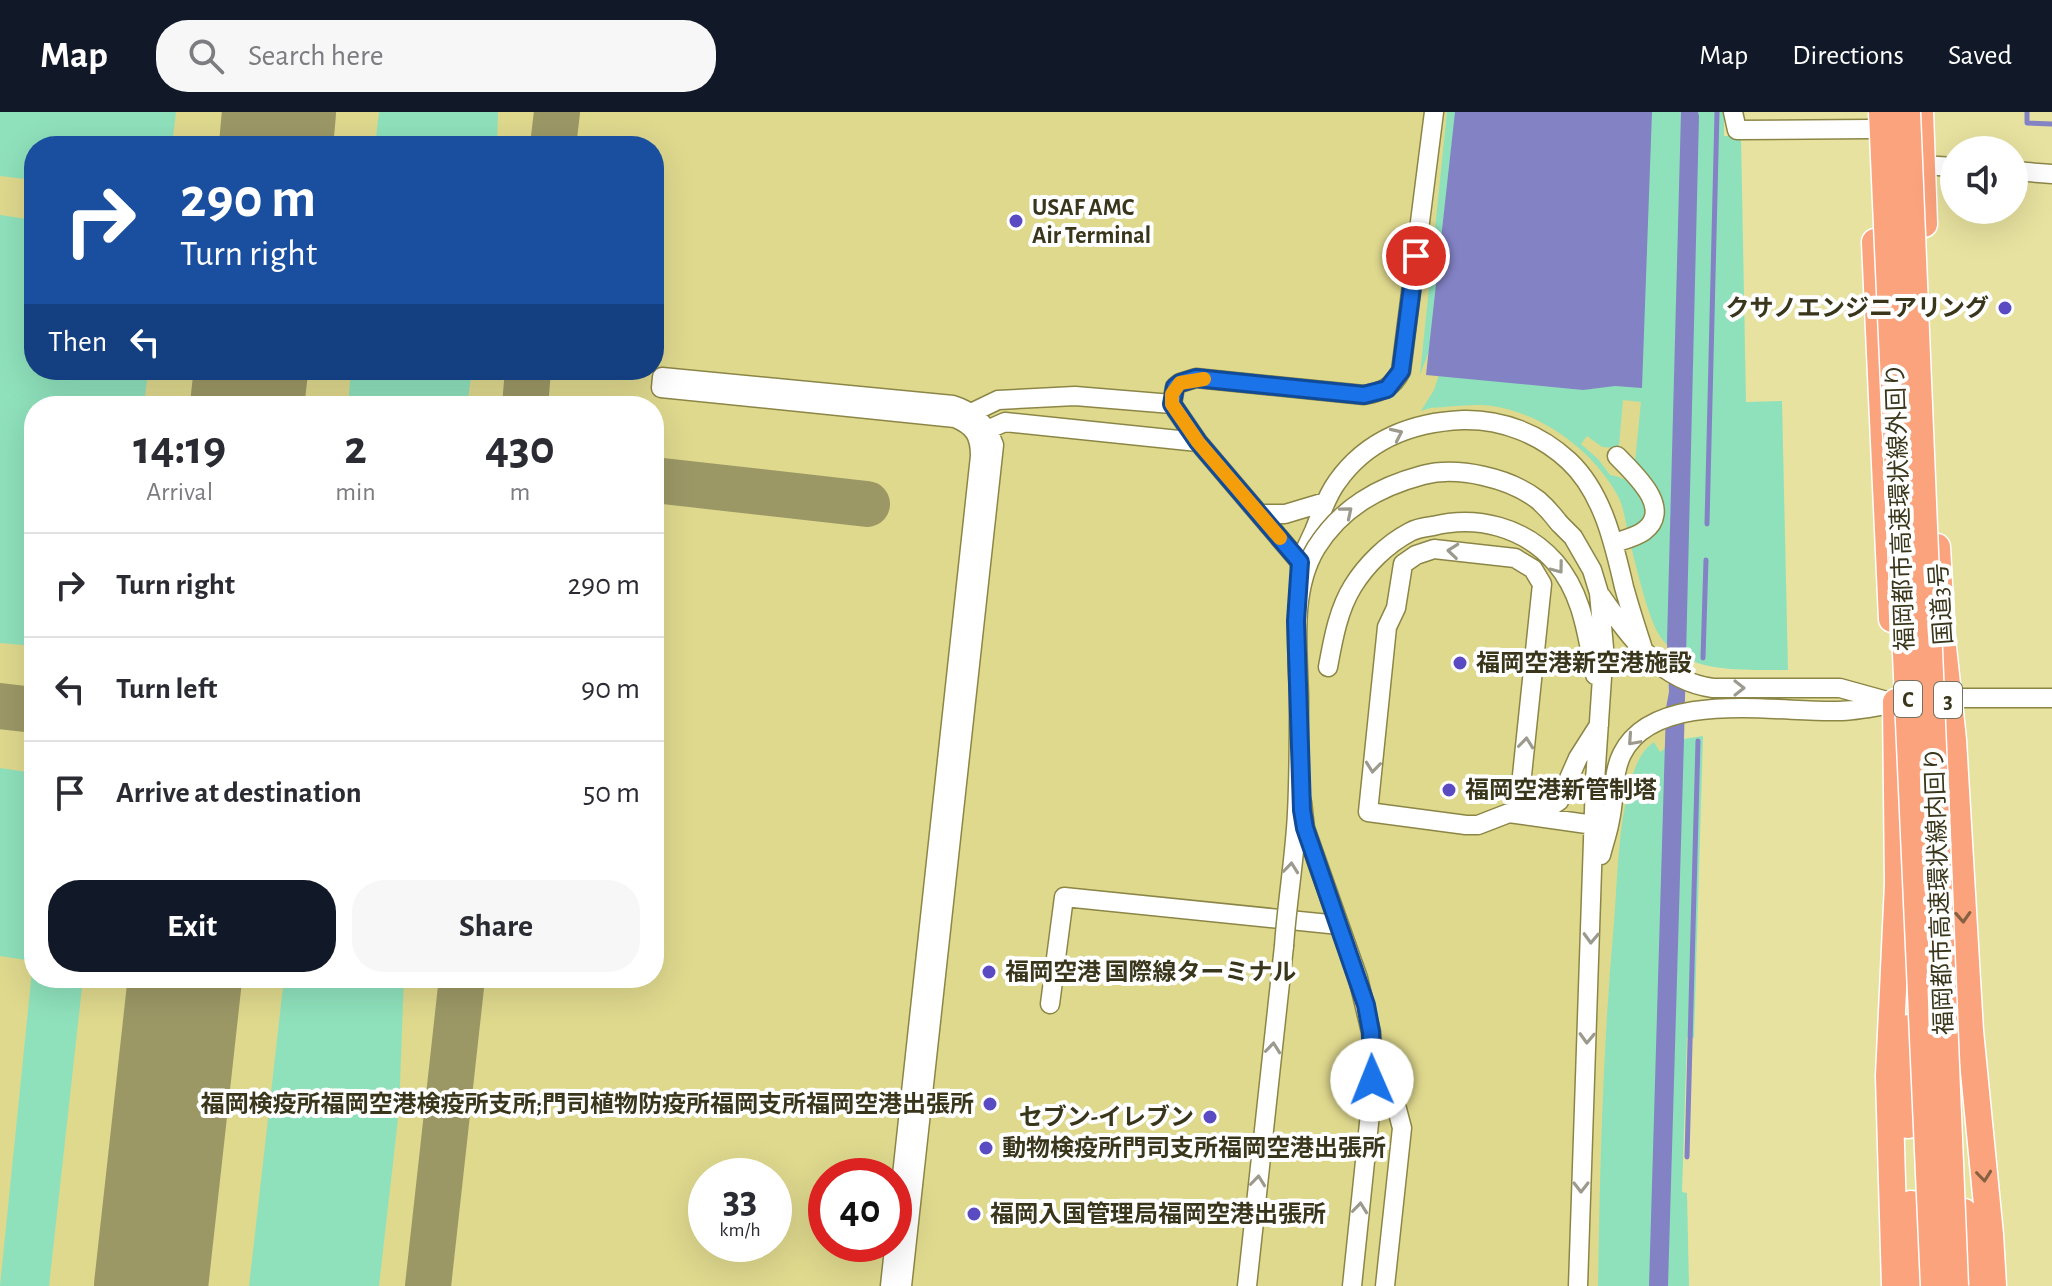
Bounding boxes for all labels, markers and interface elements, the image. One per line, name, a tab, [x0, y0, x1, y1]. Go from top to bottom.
search box	[156, 20, 716, 92]
icon: search	[184, 34, 228, 78]
text: Map	[40, 37, 108, 75]
text: Search here	[248, 41, 384, 71]
text: Map	[1699, 42, 1748, 70]
text: Directions	[1792, 42, 1904, 70]
text: Saved	[1948, 42, 2012, 70]
map controls	[1940, 136, 2028, 224]
button: sound	[1940, 136, 2028, 224]
icon: right	[48, 168, 152, 272]
text: 290 m	[180, 171, 316, 227]
place label: USAF AMC Air Terminal	[1032, 196, 1151, 248]
marker: USAF AMC Air Terminal	[1007, 212, 1025, 230]
pin	[1382, 222, 1450, 290]
icon: arrive	[1394, 234, 1438, 278]
text: Turn right	[180, 236, 317, 272]
place label: クサノエンジニアリング	[1725, 295, 1989, 321]
marker: クサノエンジニアリング	[1996, 299, 2014, 317]
icon: left	[123, 320, 167, 364]
text: Then	[48, 327, 107, 357]
street label: 福岡都市高速環状線外回り	[1882, 363, 1918, 651]
text: 14:19	[133, 425, 226, 473]
text: 2	[344, 425, 367, 473]
text: 430	[485, 425, 555, 473]
one-way arrow	[1388, 428, 1403, 444]
text: Arrival	[146, 479, 213, 505]
text: min	[335, 479, 376, 505]
text: m	[509, 479, 530, 505]
one-way arrow	[1338, 507, 1353, 522]
one-way arrow	[1446, 543, 1459, 560]
one-way arrow	[1548, 559, 1563, 574]
street label: 国道3号	[1925, 562, 1957, 646]
icon: right	[48, 563, 92, 607]
text: Turn right	[116, 570, 235, 600]
text: 290 m	[567, 570, 640, 600]
place label: 福岡空港新空港施設	[1476, 650, 1692, 676]
marker: 福岡空港新空港施設	[1451, 654, 1469, 672]
icon: left	[48, 667, 92, 711]
text: Turn left	[116, 674, 217, 704]
text: 90 m	[581, 674, 640, 704]
one-way arrow	[1733, 679, 1746, 697]
road number: C	[1894, 681, 1922, 717]
road number: 3	[1934, 682, 1962, 718]
one-way arrow	[1629, 731, 1643, 746]
one-way arrow	[1517, 736, 1534, 749]
street label: 福岡都市高速環状線内回り	[1921, 747, 1957, 1035]
one-way arrow	[1364, 761, 1381, 774]
icon: arrive	[48, 771, 92, 815]
place label: 福岡空港新管制塔	[1465, 777, 1657, 803]
text: Arrive at destination	[116, 778, 362, 808]
text: 50 m	[583, 778, 640, 808]
marker: 福岡空港新管制塔	[1440, 781, 1458, 799]
one-way arrow	[1283, 861, 1300, 874]
button: Exit	[48, 880, 336, 972]
button: Share	[352, 880, 640, 972]
one-way arrow	[1955, 911, 1972, 924]
one-way arrow	[1582, 932, 1599, 945]
place label: 福岡空港 国際線ターミナル	[1005, 959, 1297, 985]
marker: 福岡空港 国際線ターミナル	[980, 963, 998, 981]
one-way arrow	[1578, 1032, 1595, 1045]
position arrow	[1330, 1038, 1414, 1122]
one-way arrow	[1264, 1041, 1281, 1054]
place label: 福岡検疫所福岡空港検疫所支所;門司植物防疫所福岡支所福岡空港出張所	[201, 1091, 974, 1117]
marker: 福岡検疫所福岡空港検疫所支所;門司植物防疫所福岡支所福岡空港出張所	[981, 1095, 999, 1113]
place label: セブン-イレブン	[1019, 1104, 1194, 1130]
marker: セブン-イレブン	[1201, 1108, 1219, 1126]
place label: 動物検疫所門司支所福岡空港出張所	[1002, 1135, 1386, 1161]
marker: 動物検疫所門司支所福岡空港出張所	[977, 1139, 995, 1157]
speed limit sign: 40	[808, 1158, 912, 1262]
one-way arrow	[1976, 1170, 1993, 1183]
one-way arrow	[1250, 1174, 1267, 1187]
text: 33	[723, 1180, 757, 1220]
one-way arrow	[1573, 1181, 1590, 1194]
place label: 福岡入国管理局福岡空港出張所	[990, 1201, 1326, 1227]
one-way arrow	[1352, 1202, 1369, 1215]
marker: 福岡入国管理局福岡空港出張所	[965, 1205, 983, 1223]
text: km/h	[719, 1220, 761, 1240]

